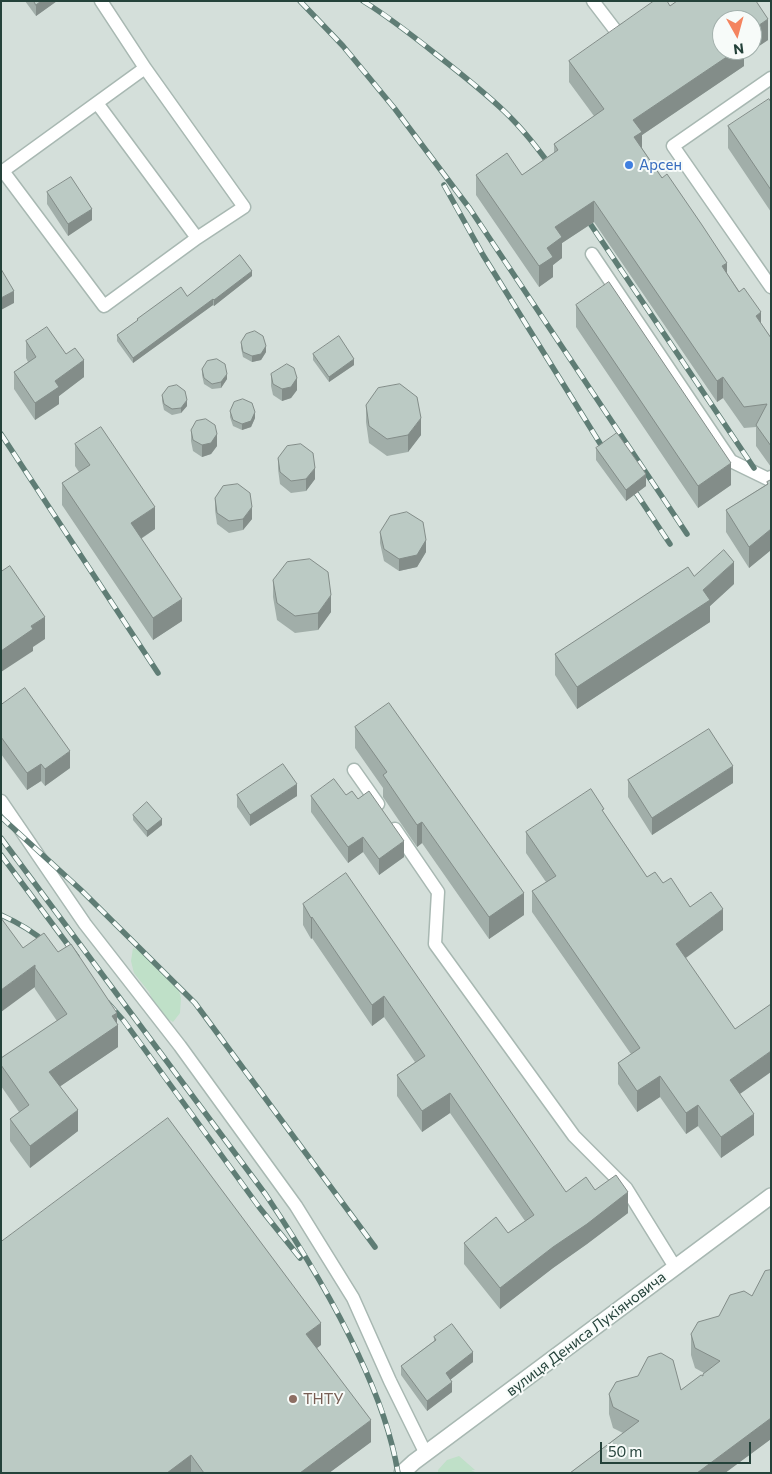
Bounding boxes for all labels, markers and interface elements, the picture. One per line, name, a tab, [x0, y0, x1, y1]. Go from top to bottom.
north arrow	[712, 10, 762, 60]
text: N	[733, 40, 745, 58]
place label: Арсен	[639, 156, 682, 174]
marker: Арсен	[623, 159, 635, 171]
street label: вулиця Дениса Лукіяновича	[503, 1268, 669, 1400]
place label: ТНТУ	[303, 1390, 344, 1408]
marker: ТНТУ	[287, 1393, 299, 1405]
scale bar	[602, 1432, 753, 1464]
text: 50 m	[608, 1442, 642, 1460]

